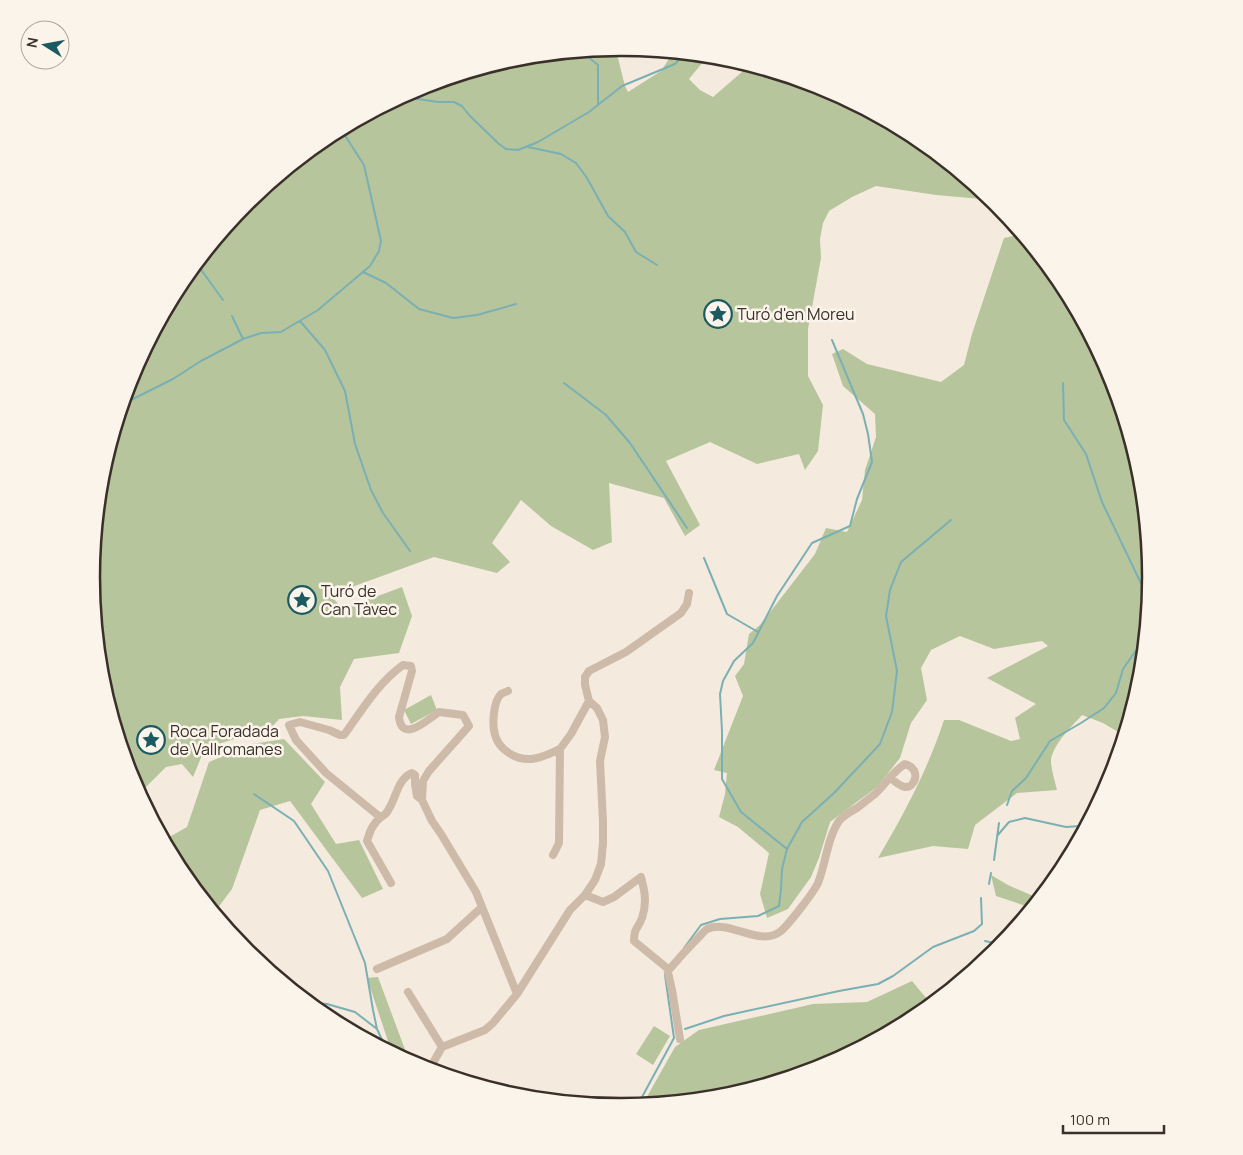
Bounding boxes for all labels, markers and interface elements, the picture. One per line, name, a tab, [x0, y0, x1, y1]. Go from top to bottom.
north arrow	[20, 20, 70, 70]
text: N	[21, 36, 42, 49]
place icon: Turó d'en Moreu	[703, 299, 733, 329]
place label: Turó d'en Moreu	[737, 303, 855, 325]
place label: Turó de Can Tàvec	[321, 580, 397, 620]
place icon: Turó de Can Tàvec	[287, 585, 317, 615]
place label: Roca Foradada de Vallromanes	[170, 720, 282, 760]
place icon: Roca Foradada de Vallromanes	[136, 725, 166, 755]
scale bar	[1063, 1102, 1164, 1134]
text: 100 m	[1070, 1109, 1110, 1130]

